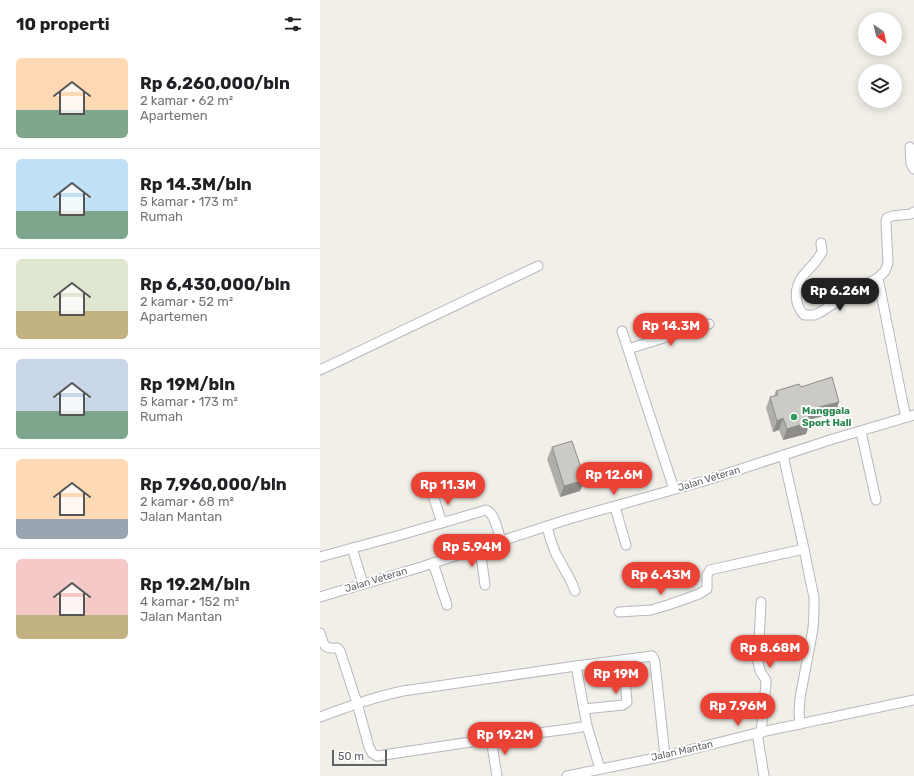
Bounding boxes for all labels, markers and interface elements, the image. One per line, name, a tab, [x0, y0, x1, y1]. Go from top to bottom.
north arrow	[858, 12, 902, 56]
map controls	[858, 12, 902, 108]
icon: filters	[282, 13, 304, 35]
text: 10 properti	[16, 14, 110, 34]
button: layers	[858, 64, 902, 108]
text: Rp 6,260,000/bln	[140, 73, 290, 93]
icon: home	[48, 74, 96, 122]
text: 2 kamar · 62 m²	[140, 93, 233, 108]
text: Apartemen	[140, 108, 208, 123]
text: Rp 14.3M/bln	[140, 174, 252, 194]
icon: home	[48, 175, 96, 223]
text: 5 kamar · 173 m²	[140, 194, 238, 209]
text: Rumah	[140, 209, 183, 224]
text: Rp 6,430,000/bln	[140, 274, 290, 294]
icon: home	[48, 275, 96, 323]
pin: Rp 6.26M	[799, 278, 881, 312]
text: Rp 6.26M	[810, 283, 870, 298]
text: 2 kamar · 52 m²	[140, 294, 233, 309]
text: Apartemen	[140, 309, 208, 324]
pin: Rp 14.3M	[630, 313, 712, 347]
text: Rp 14.3M	[642, 318, 700, 333]
text: Rp 19M/bln	[140, 374, 235, 394]
icon: home	[48, 375, 96, 423]
text: 5 kamar · 173 m²	[140, 394, 238, 409]
place label: Manggala Sport Hall	[802, 405, 852, 429]
text: Rumah	[140, 409, 183, 424]
marker: Manggala Sport Hall	[789, 412, 799, 422]
pin: Rp 12.6M	[573, 462, 655, 496]
street label: Jalan Veteran	[676, 464, 742, 494]
text: Rp 12.6M	[585, 467, 643, 482]
pin: Rp 11.3M	[407, 472, 489, 506]
text: Rp 7,960,000/bln	[140, 474, 287, 494]
icon: home	[48, 475, 96, 523]
text: Rp 11.3M	[420, 477, 476, 492]
text: 2 kamar · 68 m²	[140, 494, 234, 509]
text: Jalan Mantan	[140, 509, 222, 524]
pin: Rp 5.94M	[431, 534, 513, 568]
text: Rp 5.94M	[442, 539, 502, 554]
pin: Rp 6.43M	[620, 562, 702, 596]
street label: Jalan Veteran	[343, 565, 409, 595]
text: Rp 6.43M	[631, 567, 691, 582]
text: Rp 19.2M/bln	[140, 574, 250, 594]
icon: home	[48, 575, 96, 623]
text: 4 kamar · 152 m²	[140, 594, 239, 609]
text: Jalan Mantan	[140, 609, 222, 624]
pin: Rp 8.68M	[729, 635, 811, 669]
text: Rp 8.68M	[740, 640, 800, 655]
pin: Rp 19M	[583, 661, 649, 695]
text: Rp 19M	[593, 666, 639, 681]
pin: Rp 7.96M	[697, 693, 779, 727]
text: Rp 7.96M	[709, 698, 767, 713]
pin: Rp 19.2M	[464, 722, 546, 756]
text: Rp 19.2M	[477, 727, 534, 742]
street label: Jalan Mantan	[650, 738, 714, 764]
scale bar	[332, 748, 387, 767]
text: 50 m	[338, 750, 364, 763]

